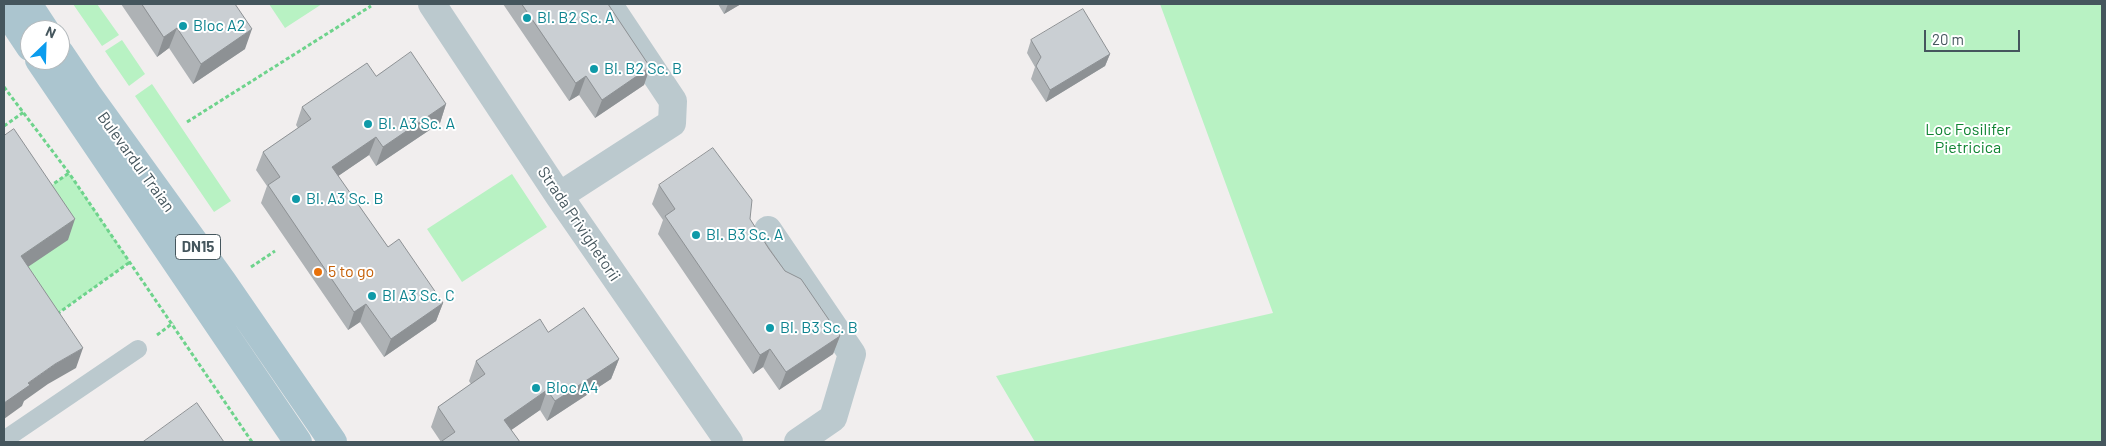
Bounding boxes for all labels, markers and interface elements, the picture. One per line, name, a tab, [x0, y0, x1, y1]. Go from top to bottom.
place label: Bl. B2 Sc. A	[537, 8, 615, 28]
marker: Bl. B2 Sc. A	[521, 12, 533, 24]
place label: Bloc A2	[193, 16, 245, 36]
north arrow	[20, 20, 70, 70]
marker: Bloc A2	[177, 20, 189, 32]
scale bar	[1926, 20, 2022, 52]
text: N	[43, 22, 59, 41]
text: 20 m	[1932, 30, 1964, 48]
place label: Bl. B2 Sc. B	[604, 59, 682, 79]
marker: Bl. B2 Sc. B	[588, 63, 600, 75]
street label: Bulevardul Traian	[93, 108, 179, 216]
place label: Bl. A3 Sc. A	[378, 114, 455, 134]
marker: Bl. A3 Sc. A	[362, 118, 374, 130]
park label: Loc Fosilifer Pietricica	[1925, 120, 2011, 158]
street label: Strada Privighetorii	[534, 163, 624, 285]
place label: Bl. A3 Sc. B	[306, 189, 383, 209]
marker: Bl. A3 Sc. B	[290, 193, 302, 205]
place label: Bl. B3 Sc. A	[706, 225, 783, 245]
marker: Bl. B3 Sc. A	[690, 229, 702, 241]
road number: DN15	[176, 234, 220, 260]
place label: 5 to go	[328, 262, 374, 282]
marker: 5 to go	[312, 266, 324, 278]
place label: Bl A3 Sc. C	[382, 286, 455, 306]
marker: Bl A3 Sc. C	[366, 290, 378, 302]
place label: Bl. B3 Sc. B	[780, 318, 858, 338]
marker: Bl. B3 Sc. B	[764, 322, 776, 334]
place label: Bloc A4	[546, 378, 598, 398]
marker: Bloc A4	[530, 382, 542, 394]

